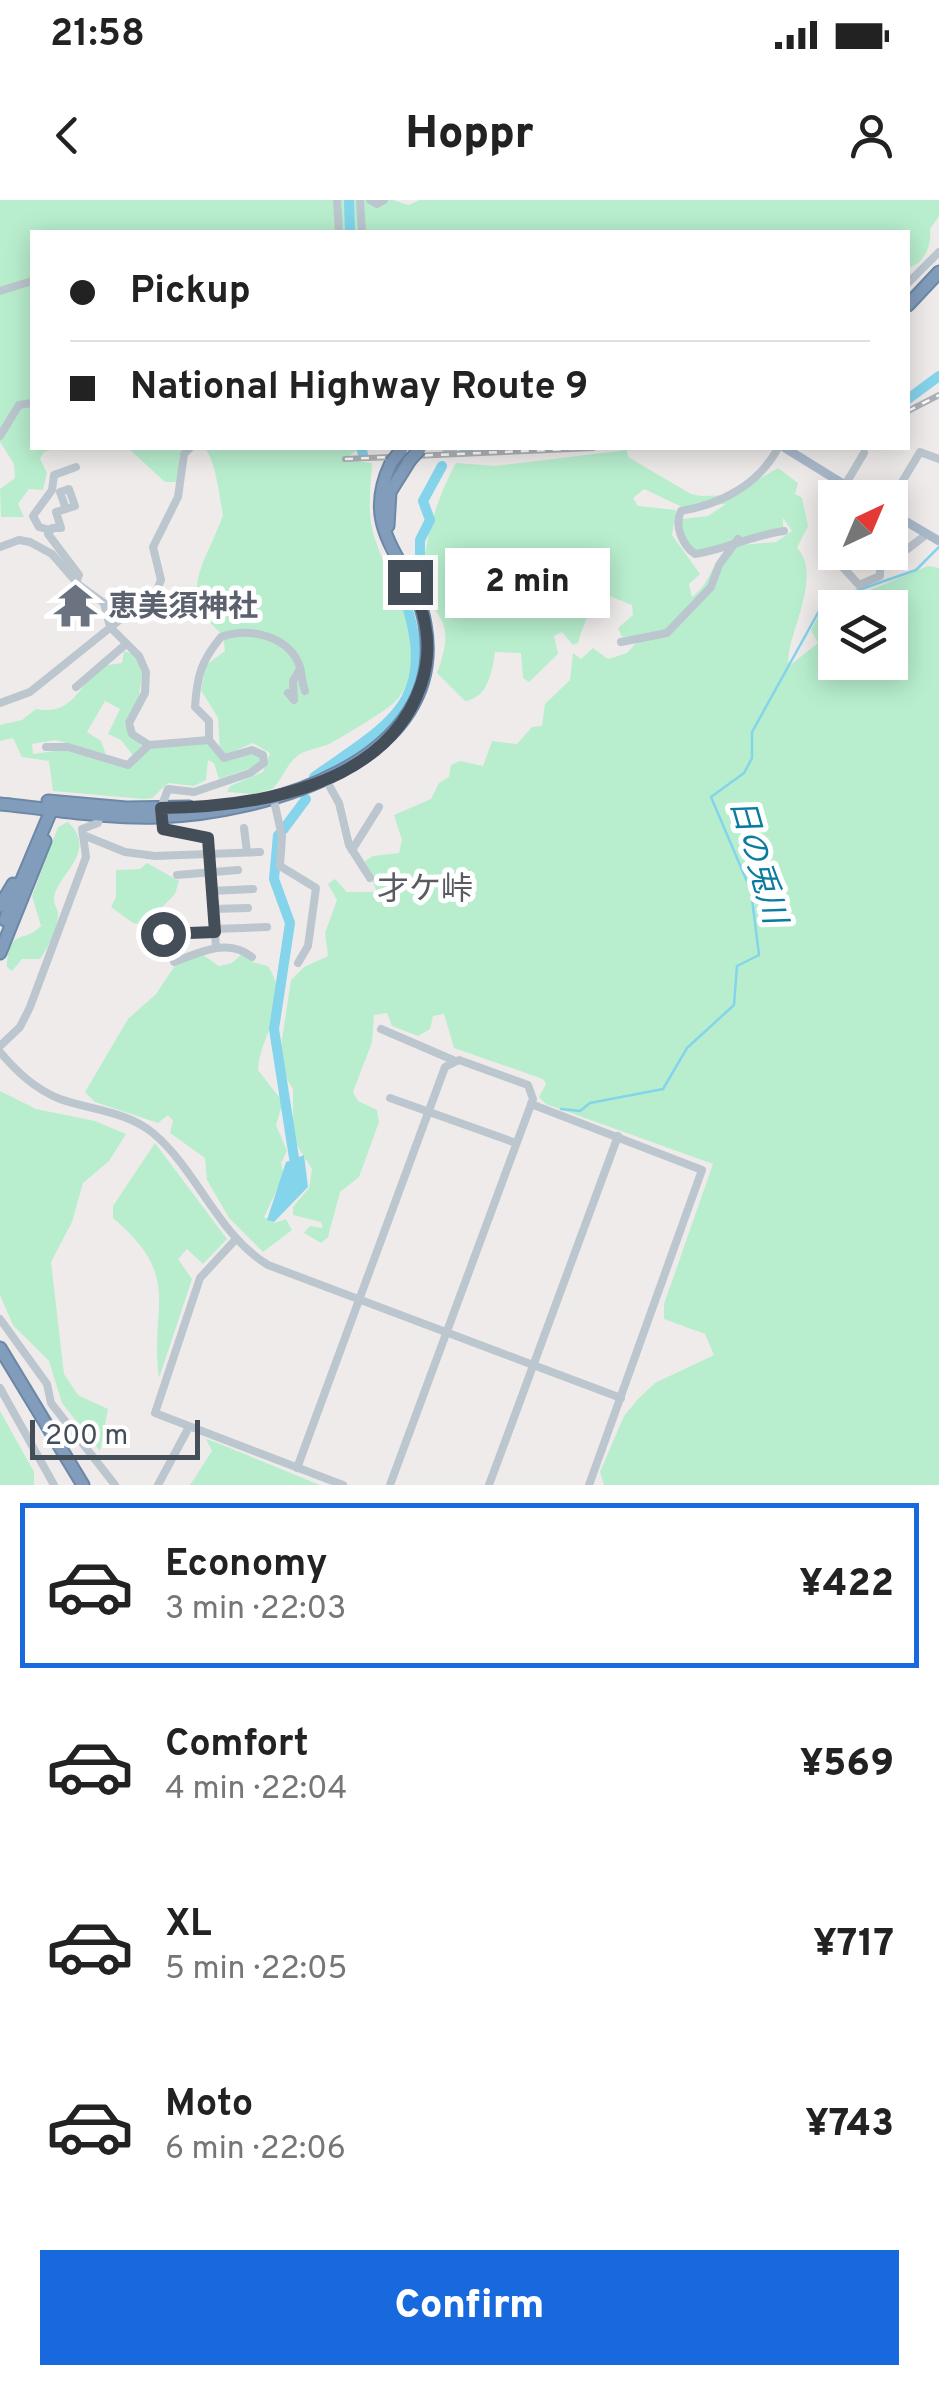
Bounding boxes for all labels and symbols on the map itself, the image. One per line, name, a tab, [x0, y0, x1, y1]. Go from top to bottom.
north arrow	[818, 480, 908, 570]
callout: 2 min	[445, 547, 610, 617]
route end	[388, 560, 433, 605]
temple icon: 恵美須神社	[51, 582, 99, 630]
place label: 恵美須神社	[108, 590, 258, 627]
water label: 日の兎川	[719, 795, 794, 932]
district label: 才ケ峠	[377, 871, 473, 911]
route start	[141, 912, 186, 957]
scale bar	[30, 1415, 200, 1460]

